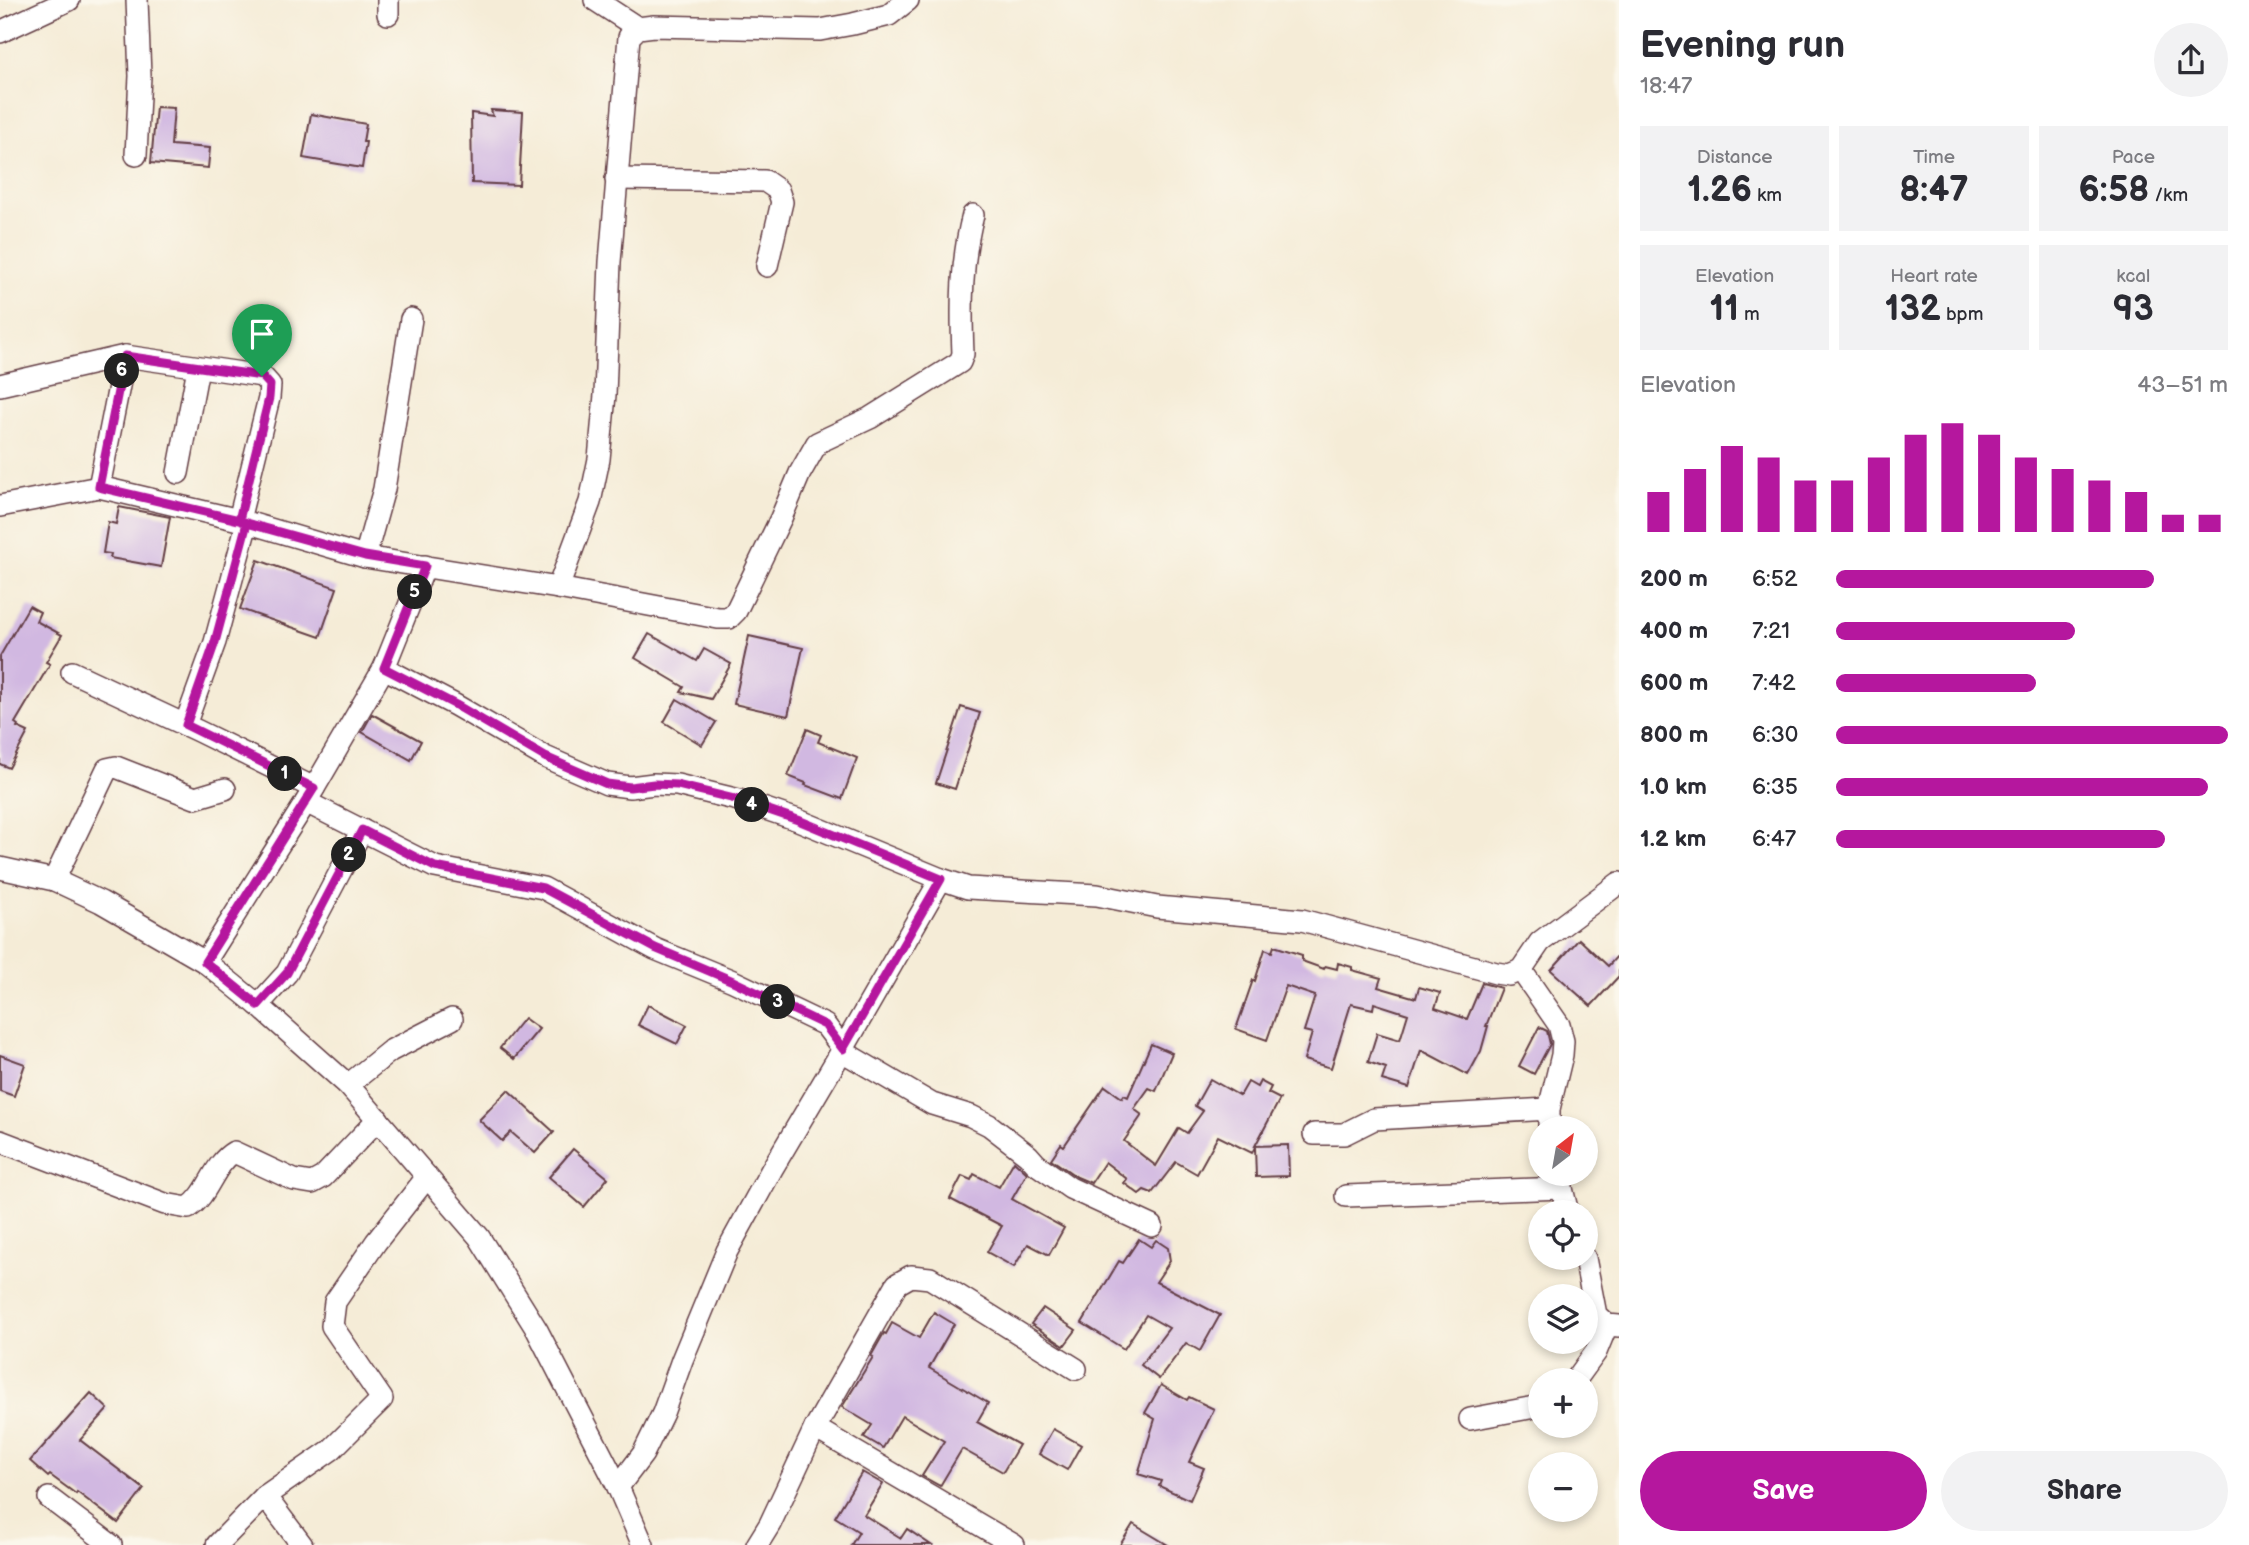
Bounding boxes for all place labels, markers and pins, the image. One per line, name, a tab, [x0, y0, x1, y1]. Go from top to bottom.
pin	[232, 304, 292, 376]
pin: 6	[104, 354, 140, 388]
pin: 5	[398, 574, 432, 610]
pin: 1	[268, 756, 302, 792]
pin: 4	[734, 788, 770, 822]
pin: 2	[332, 838, 366, 872]
pin: 3	[760, 984, 796, 1020]

